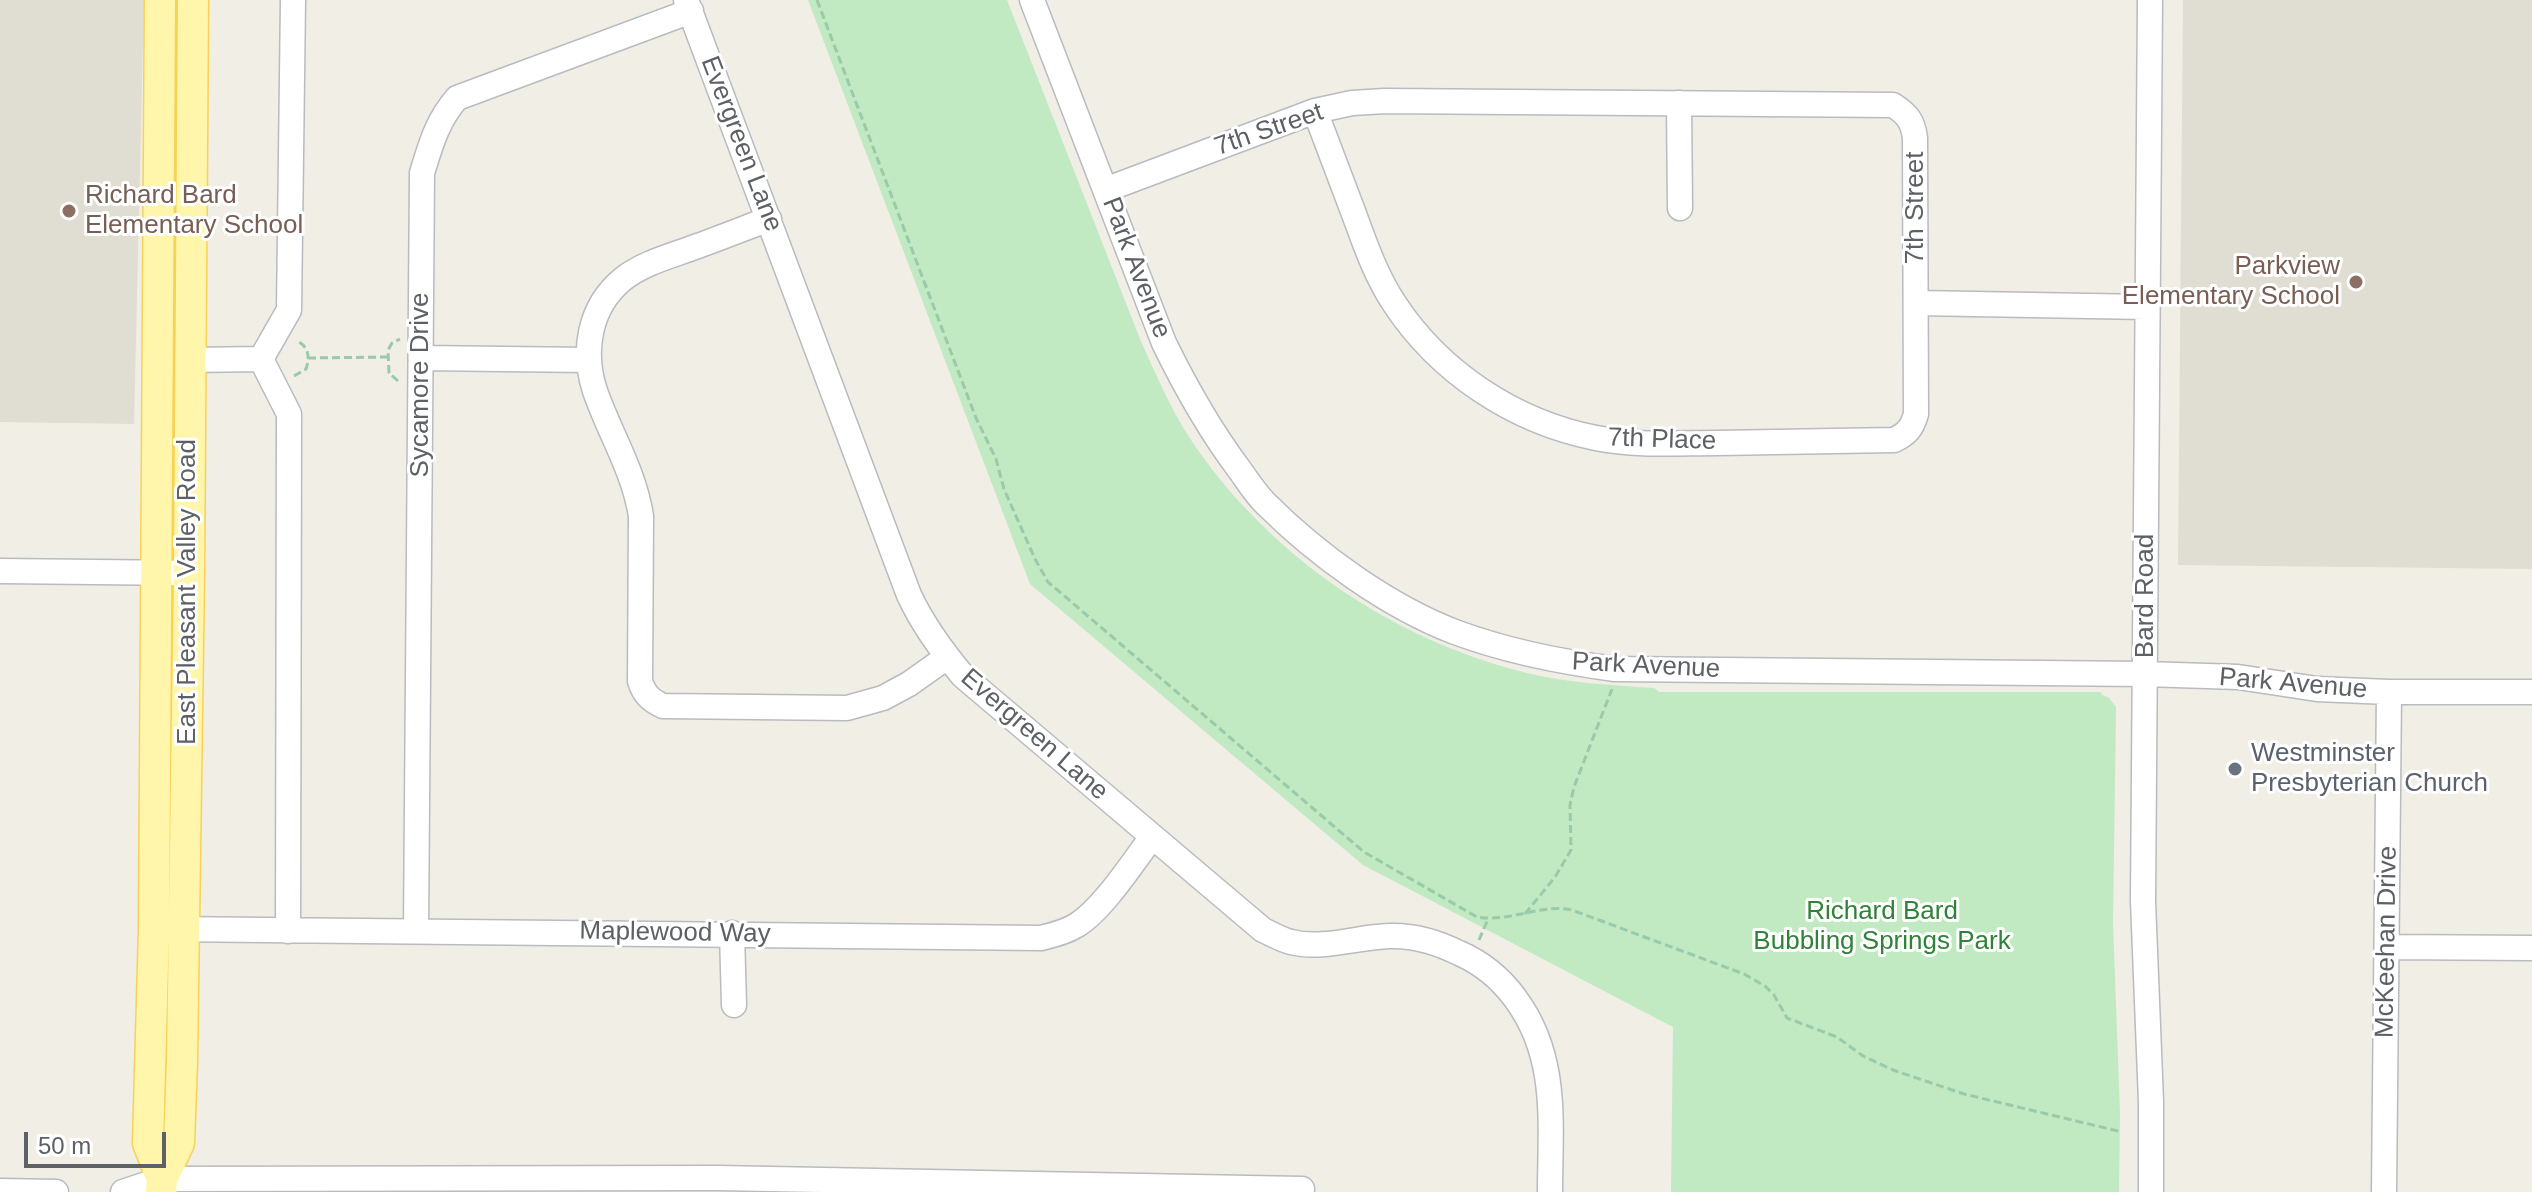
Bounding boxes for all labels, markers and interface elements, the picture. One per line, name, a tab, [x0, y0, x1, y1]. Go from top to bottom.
street label: Evergreen Lane	[693, 52, 789, 236]
street label: 7th Street	[1211, 97, 1327, 163]
street label: 7th Street	[1900, 152, 1932, 264]
place label: Richard Bard Elementary School	[85, 180, 303, 242]
street label: Park Avenue	[1095, 193, 1177, 343]
marker: Richard Bard Elementary School	[60, 202, 78, 220]
place label: Parkview Elementary School	[2122, 251, 2340, 312]
marker: Parkview Elementary School	[2347, 273, 2365, 291]
street label: Sycamore Drive	[405, 293, 437, 477]
street label: 7th Place	[1607, 423, 1717, 457]
street label: East Pleasant Valley Road	[172, 439, 204, 745]
street label: Bard Road	[2130, 534, 2162, 658]
street label: Park Avenue	[1571, 647, 1721, 685]
street label: Park Avenue	[2218, 662, 2368, 706]
street label: Evergreen Lane	[954, 663, 1114, 807]
place label: Westminster Presbyterian Church	[2251, 738, 2488, 800]
marker: Westminster Presbyterian Church	[2226, 760, 2244, 778]
street label: McKeehan Drive	[2370, 846, 2404, 1038]
park label: Richard Bard Bubbling Springs Park	[1753, 896, 2011, 958]
street label: Maplewood Way	[579, 916, 771, 950]
scale bar	[28, 1116, 170, 1166]
text: 50 m	[38, 1132, 91, 1159]

